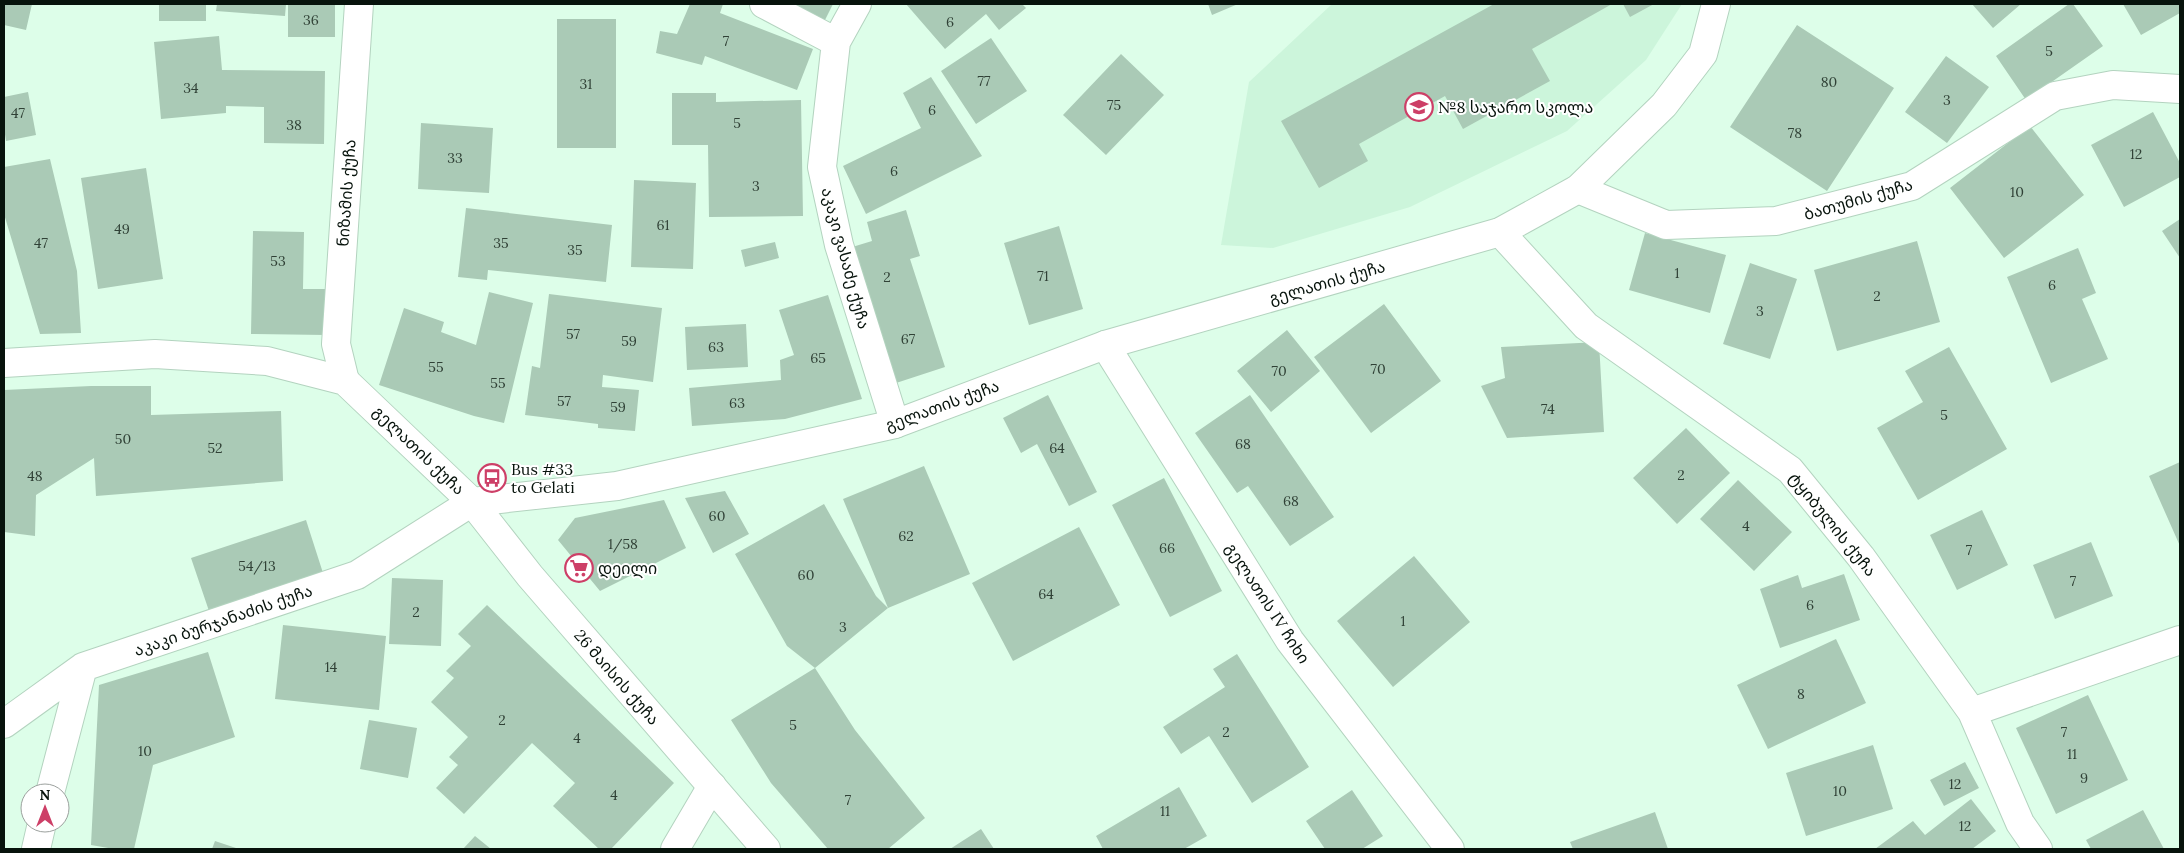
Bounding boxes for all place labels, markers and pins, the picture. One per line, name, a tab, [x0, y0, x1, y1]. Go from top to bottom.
school or university icon: №8 საჯარო სკოლა	[1404, 92, 1434, 122]
place label: №8 საჯარო სკოლა	[1438, 97, 1593, 118]
place label: Bus #33 to Gelati	[511, 459, 575, 497]
bus stop icon: Bus #33 to Gelati	[477, 463, 507, 493]
supermarket icon: დეილი	[564, 553, 594, 583]
place label: დეილი	[598, 558, 657, 579]

